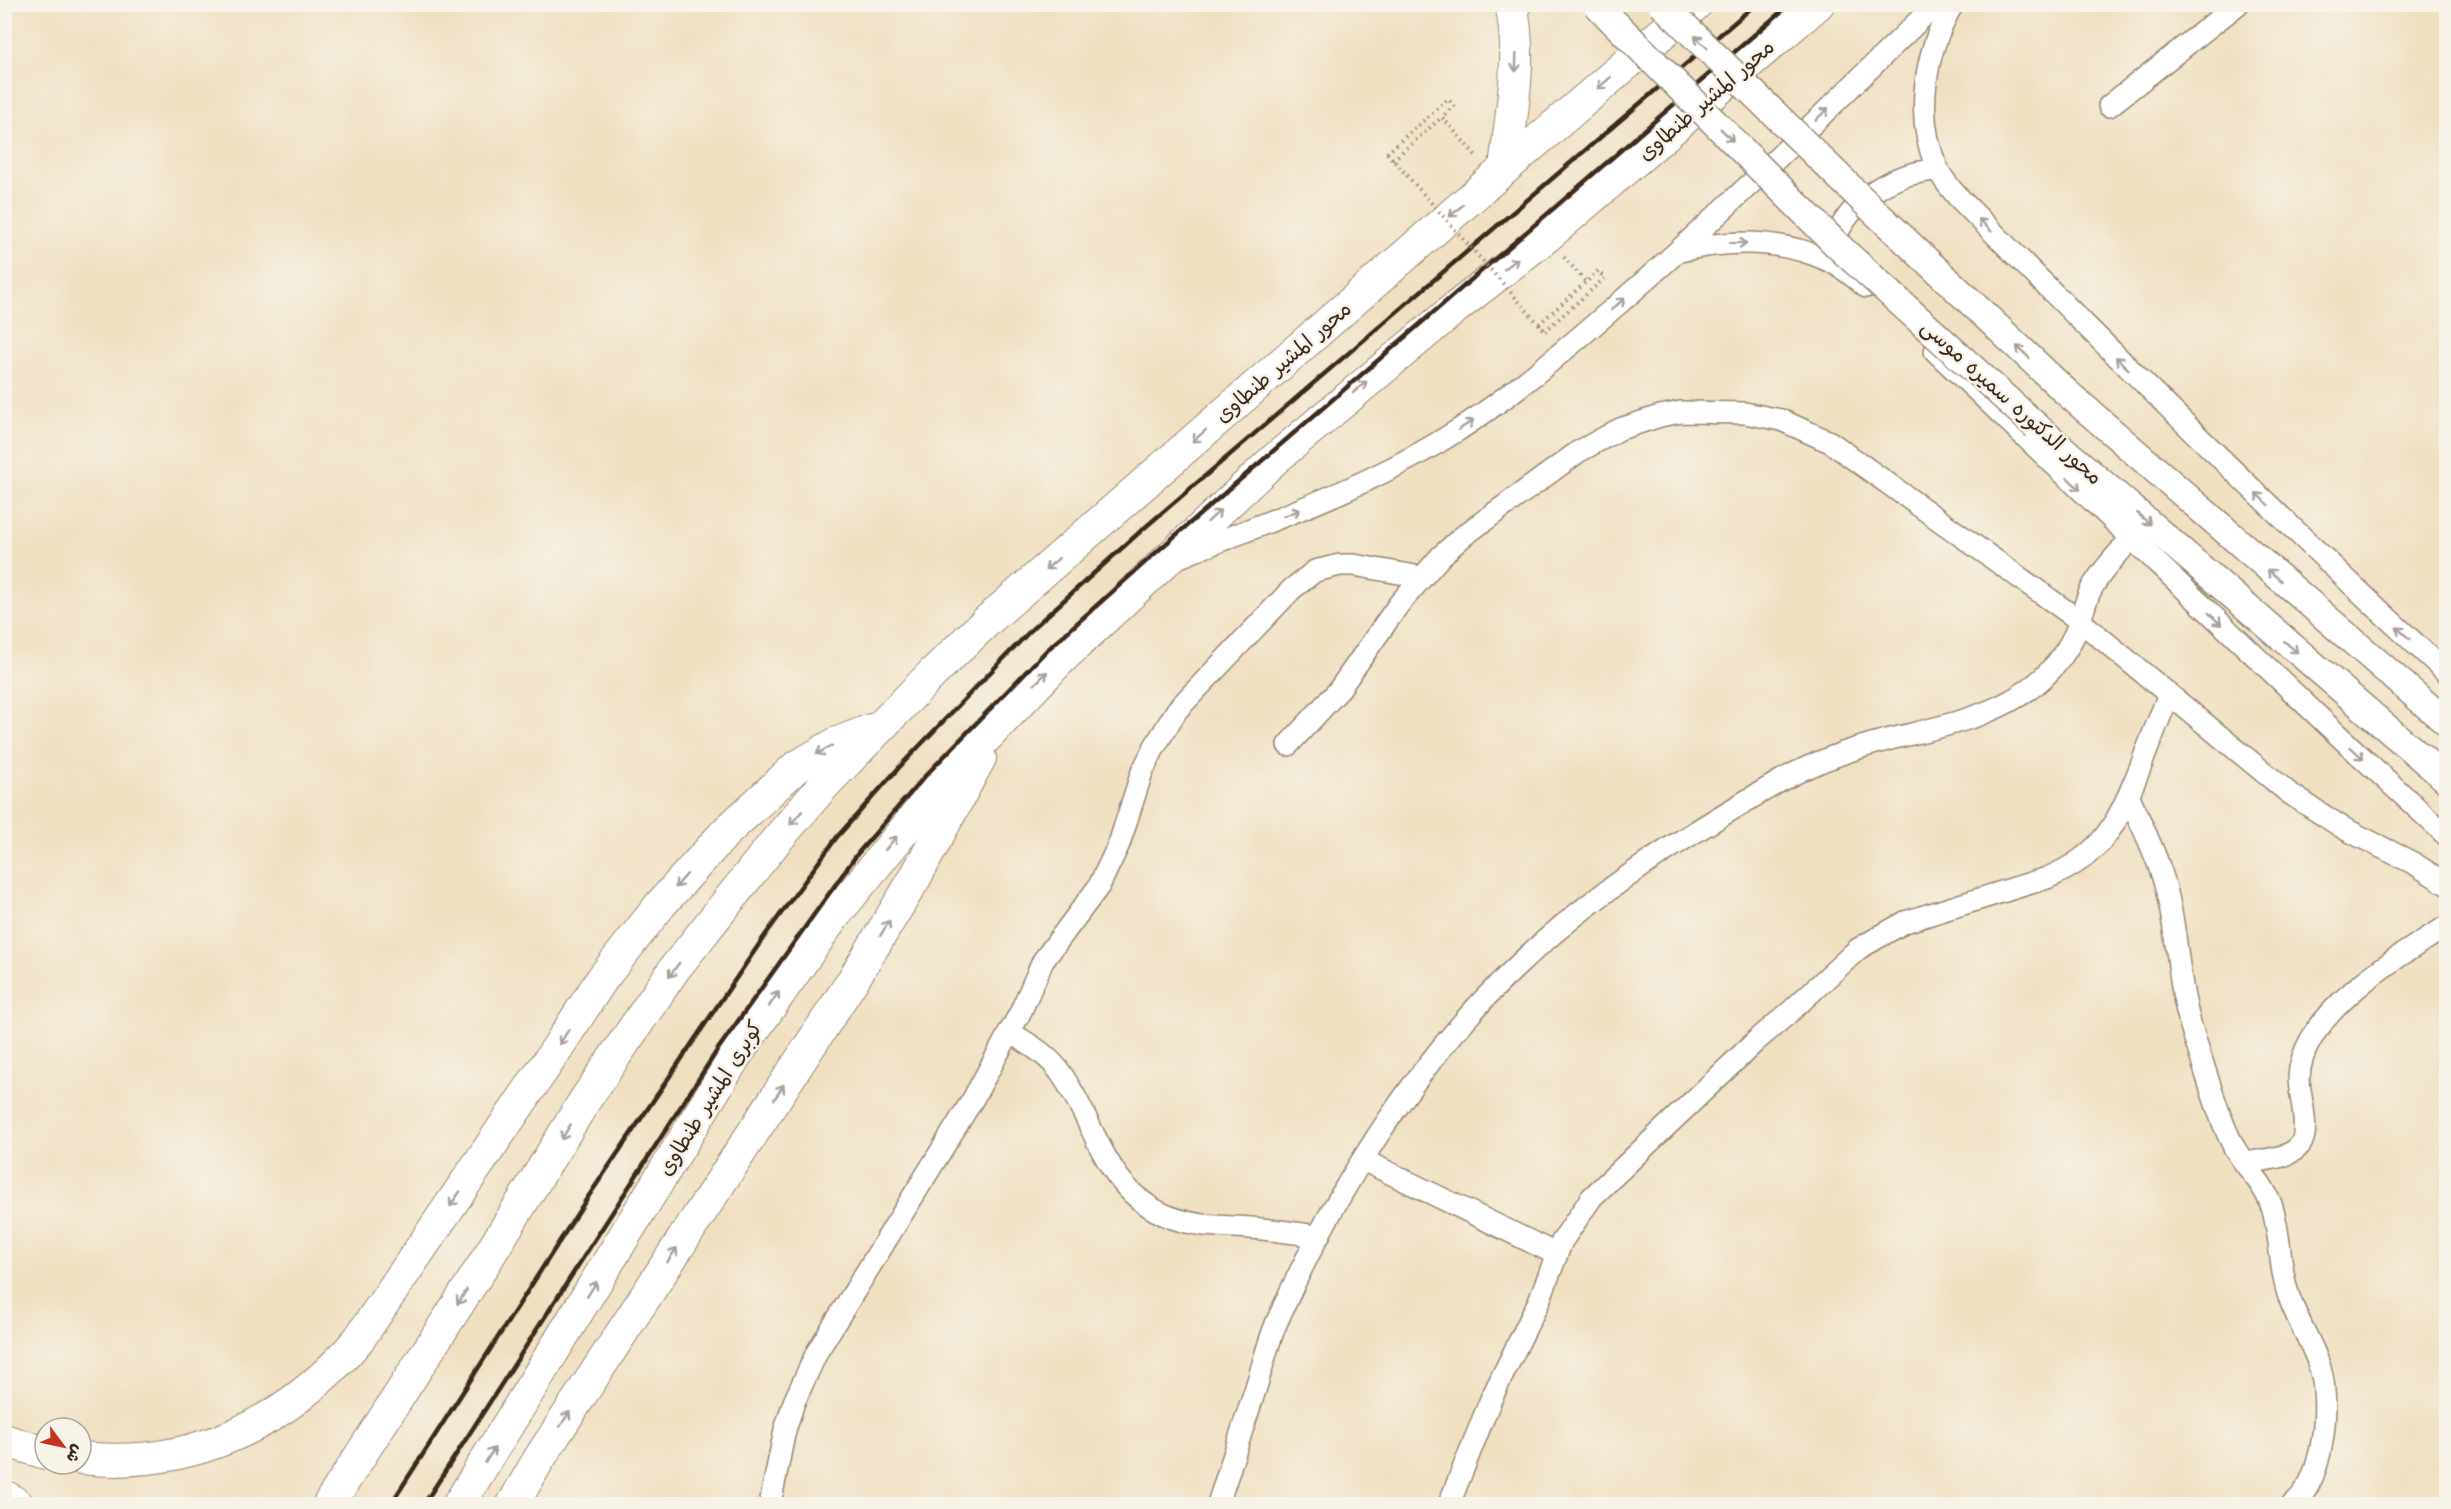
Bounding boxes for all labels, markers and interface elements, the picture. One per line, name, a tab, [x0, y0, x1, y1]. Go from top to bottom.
street label: محور المشير طنطاوى	[1632, 33, 1780, 167]
one-way arrow	[1694, 35, 1709, 50]
one-way arrow	[1510, 52, 1521, 72]
one-way arrow	[1596, 77, 1612, 90]
one-way arrow	[1815, 107, 1830, 121]
one-way arrow	[1719, 127, 1734, 142]
one-way arrow	[1449, 204, 1464, 218]
one-way arrow	[1977, 217, 1992, 232]
one-way arrow	[1727, 237, 1747, 249]
one-way arrow	[1503, 258, 1519, 270]
street label: محور المشير طنطاوى	[1209, 295, 1357, 429]
one-way arrow	[1610, 297, 1625, 311]
street label: محور الدكتوره سميره موسى	[1915, 313, 2109, 491]
one-way arrow	[2016, 345, 2031, 359]
one-way arrow	[2114, 356, 2129, 371]
one-way arrow	[1352, 380, 1368, 393]
one-way arrow	[1457, 419, 1474, 431]
one-way arrow	[1192, 429, 1207, 443]
one-way arrow	[2067, 477, 2082, 491]
one-way arrow	[2254, 491, 2269, 506]
one-way arrow	[1283, 507, 1301, 518]
one-way arrow	[1206, 509, 1221, 523]
one-way arrow	[2136, 512, 2151, 526]
one-way arrow	[1044, 558, 1060, 571]
one-way arrow	[2267, 568, 2282, 582]
one-way arrow	[2208, 611, 2223, 626]
one-way arrow	[2396, 626, 2411, 640]
one-way arrow	[2283, 640, 2298, 654]
one-way arrow	[1034, 671, 1049, 686]
one-way arrow	[815, 745, 833, 756]
one-way arrow	[2349, 746, 2364, 760]
one-way arrow	[789, 810, 803, 825]
one-way arrow	[885, 835, 898, 851]
one-way arrow	[674, 874, 688, 889]
one-way arrow	[879, 920, 891, 937]
one-way arrow	[668, 961, 680, 977]
one-way arrow	[768, 991, 780, 1008]
street label: كوبرى المشير طنطاوى	[651, 1015, 769, 1181]
one-way arrow	[557, 1028, 569, 1045]
one-way arrow	[773, 1085, 785, 1101]
one-way arrow	[559, 1123, 571, 1140]
one-way arrow	[449, 1190, 461, 1207]
one-way arrow	[666, 1248, 678, 1264]
one-way arrow	[585, 1280, 598, 1297]
one-way arrow	[456, 1288, 468, 1305]
one-way arrow	[559, 1411, 571, 1427]
north arrow	[33, 1416, 93, 1476]
text: ش	[62, 1441, 89, 1467]
one-way arrow	[484, 1447, 496, 1464]

